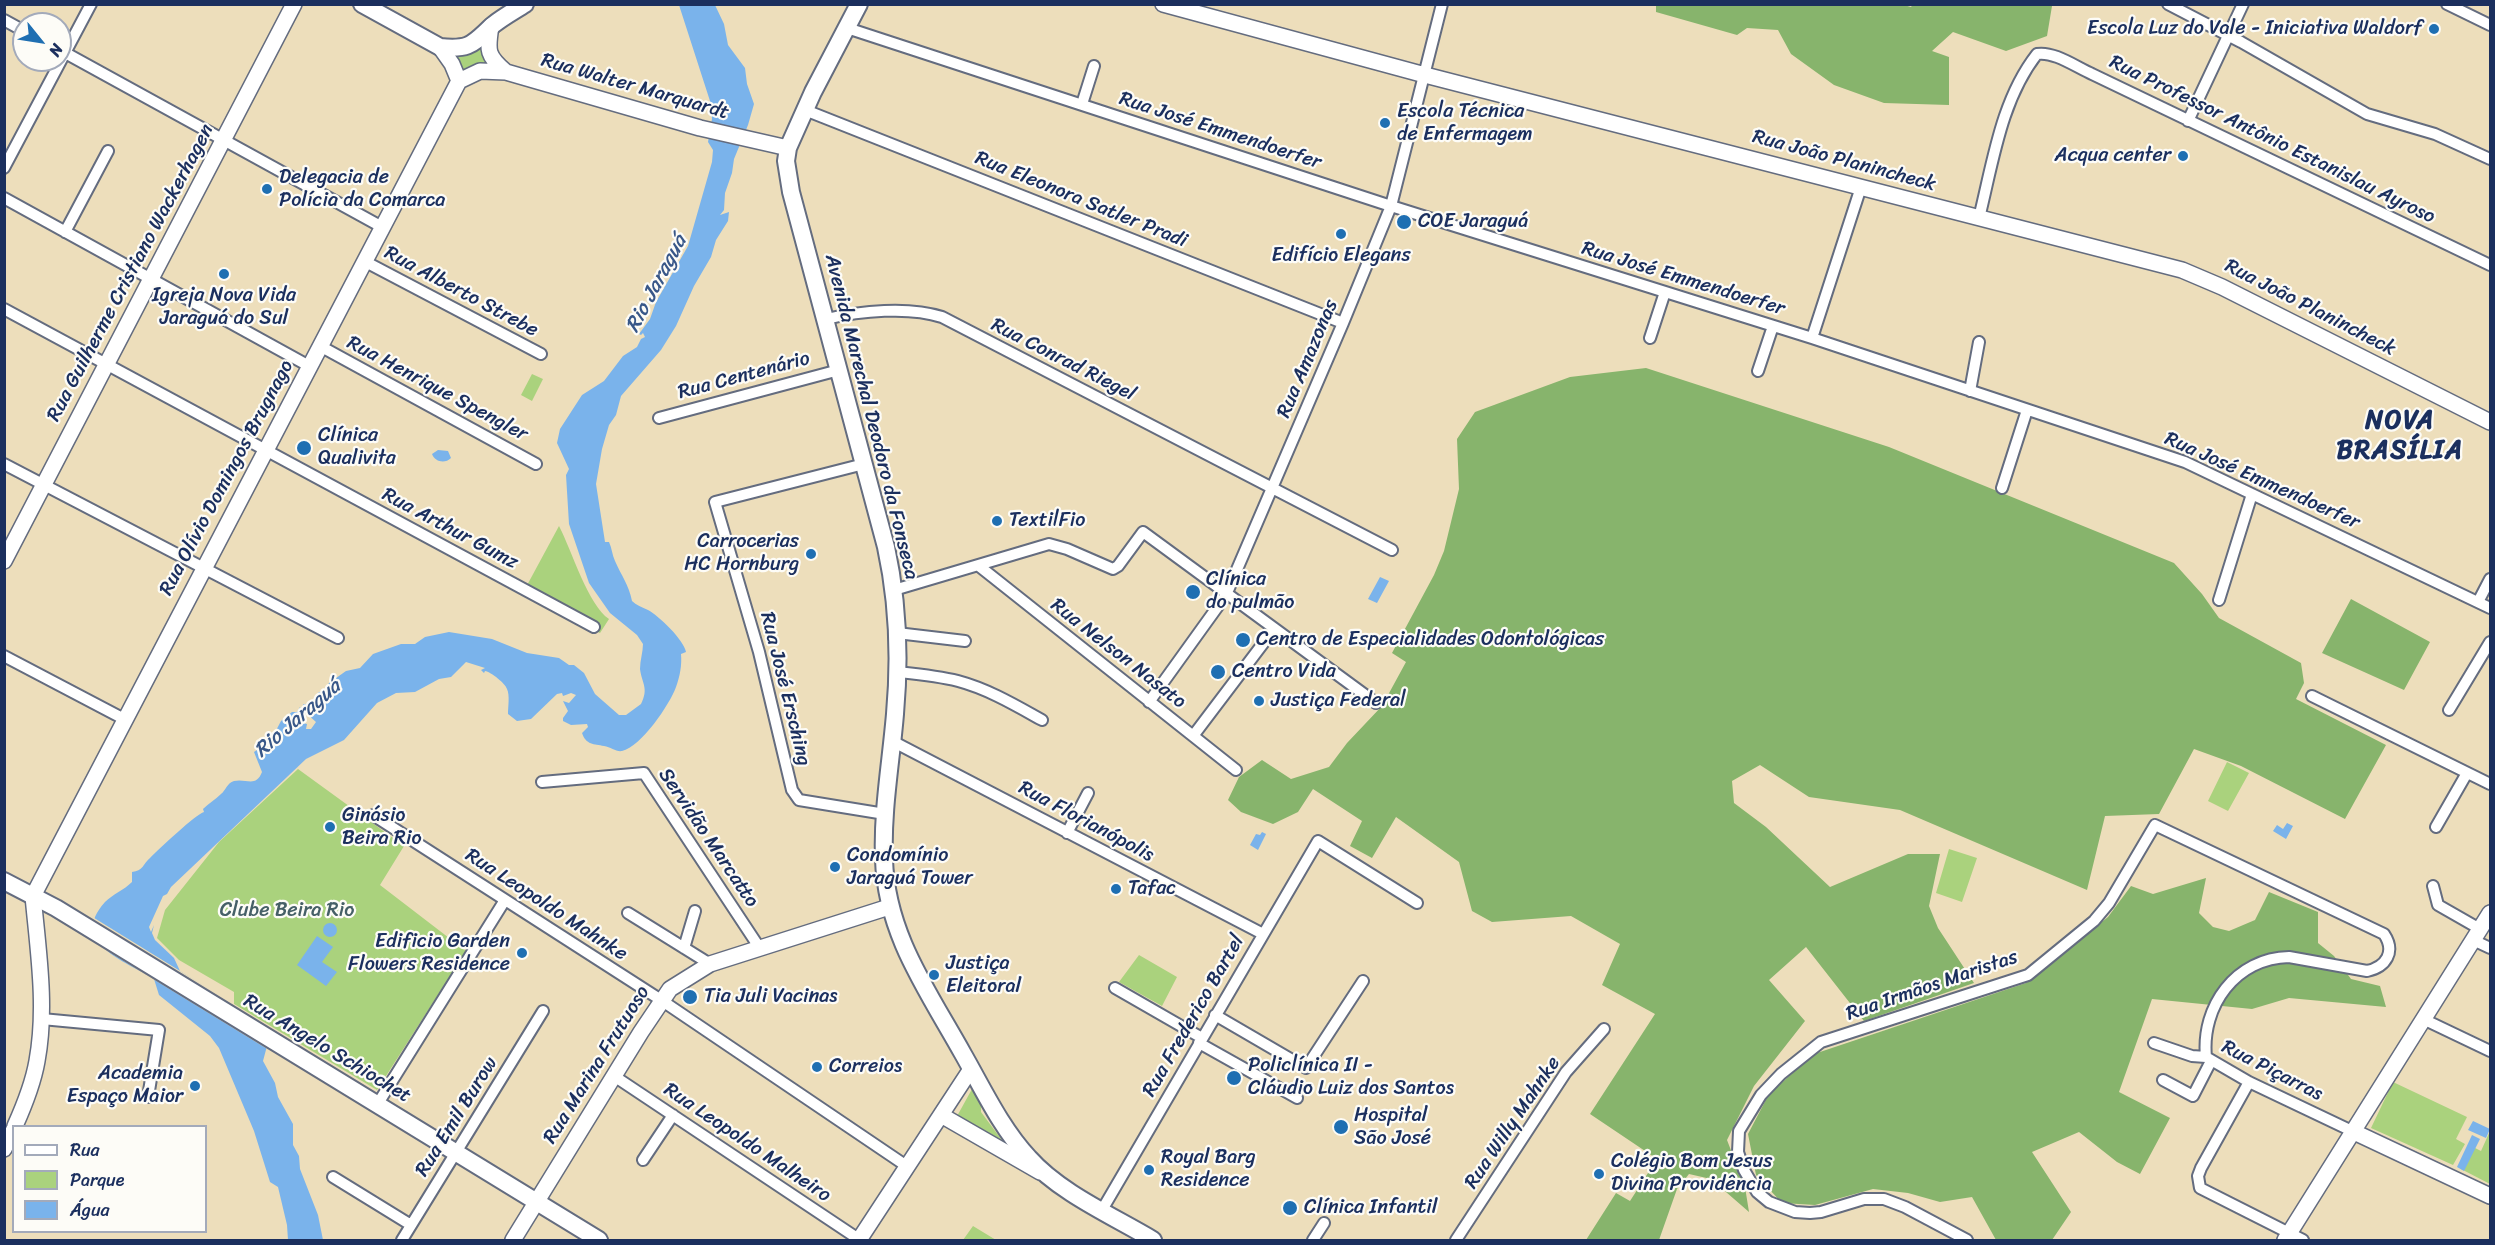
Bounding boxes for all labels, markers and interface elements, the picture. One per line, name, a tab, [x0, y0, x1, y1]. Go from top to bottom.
north arrow	[12, 12, 72, 72]
place label: Escola Luz do Vale - Iniciativa Waldorf	[2087, 17, 2422, 41]
marker: Escola Luz do Vale - Iniciativa Waldorf	[2427, 22, 2441, 36]
text: N	[41, 38, 72, 62]
street label: Rua Walter Marquardt	[538, 49, 732, 125]
street label: Rua Professor Antônio Estanislau Ayroso	[2105, 50, 2439, 230]
street label: Rua José Emmendoerfer	[1116, 87, 1324, 175]
place label: Escola Técnica de Enfermagem	[1397, 100, 1533, 147]
marker: Escola Técnica de Enfermagem	[1378, 116, 1392, 130]
street label: Rua Guilherme Cristiano Wackerhagen	[42, 120, 220, 426]
street label: Rua João Planincheck	[1750, 125, 1938, 197]
place label: Acqua center	[2055, 144, 2171, 168]
street label: Rua Eleonora Satler Pradi	[971, 146, 1191, 254]
marker: Acqua center	[2176, 149, 2190, 163]
place label: Delegacia de Polícia da Comarca	[279, 166, 445, 213]
marker: Delegacia de Polícia da Comarca	[260, 182, 274, 196]
place label: COE Jaraguá	[1418, 210, 1528, 234]
marker: COE Jaraguá	[1395, 213, 1413, 231]
marker: Edifício Elegans	[1334, 227, 1348, 241]
water label: Rio Jaraguá	[621, 231, 693, 337]
street label: Rua José Emmendoerfer	[1579, 237, 1787, 321]
street label: Rua Alberto Strebe	[380, 241, 542, 343]
place label: Edifício Elegans	[1271, 244, 1411, 268]
street label: Avenida Marechal Deodoro da Fonseca	[819, 252, 923, 582]
street label: Rua João Planincheck	[2220, 254, 2400, 362]
marker: Igreja Nova Vida Jaraguá do Sul	[217, 267, 231, 281]
place label: Igreja Nova Vida Jaraguá do Sul	[152, 284, 296, 331]
street label: Rua Amazonas	[1272, 296, 1344, 422]
street label: Rua Conrad Riegel	[987, 313, 1139, 407]
street label: Rua Henrique Spengler	[342, 331, 532, 447]
street label: Rua Centenário	[675, 347, 813, 405]
street label: Rua Olívio Domingos Brugnago	[155, 356, 299, 600]
district label: NOVA BRASÍLIA	[2339, 405, 2461, 466]
place label: Clínica Qualivita	[318, 424, 396, 471]
street label: Rua José Emmendoerfer	[2161, 427, 2363, 535]
marker: Clínica Qualivita	[295, 439, 313, 457]
street label: Rua Arthur Gumz	[378, 483, 522, 575]
place label: TextilFio	[1009, 509, 1085, 533]
marker: TextilFio	[990, 514, 1004, 528]
place label: Carrocerias HC Hornburg	[684, 530, 799, 577]
marker: Carrocerias HC Hornburg	[804, 547, 818, 561]
place label: Clínica do pulmão	[1206, 568, 1294, 615]
marker: Clínica do pulmão	[1184, 583, 1202, 601]
street label: Rua Nelson Nasato	[1046, 594, 1190, 714]
street label: Rua José Ersching	[754, 610, 816, 768]
place label: Centro de Especialidades Odontológicas	[1256, 628, 1604, 652]
marker: Centro de Especialidades Odontológicas	[1234, 631, 1252, 649]
place label: Centro Vida	[1232, 660, 1336, 684]
marker: Centro Vida	[1209, 663, 1227, 681]
water label: Rio Jaraguá	[250, 675, 346, 763]
place label: Justiça Federal	[1271, 689, 1406, 713]
marker: Justiça Federal	[1252, 694, 1266, 708]
street label: Servidão Marcatto	[653, 764, 763, 912]
street label: Rua Florianópolis	[1014, 776, 1158, 868]
place label: Ginásio Beira Rio	[342, 804, 422, 851]
marker: Ginásio Beira Rio	[323, 820, 337, 834]
street label: Rua Leopoldo Mahnke	[460, 844, 632, 966]
place label: Condomínio Jaraguá Tower	[847, 844, 972, 891]
marker: Condomínio Jaraguá Tower	[828, 860, 842, 874]
place label: Tafac	[1128, 877, 1176, 901]
marker: Tafac	[1109, 882, 1123, 896]
park label: Clube Beira Rio	[220, 899, 354, 923]
place label: Edificio Garden Flowers Residence	[348, 930, 510, 977]
street label: Rua Frederico Bartel	[1138, 931, 1250, 1101]
street label: Rua Irmãos Maristas	[1843, 945, 2021, 1027]
marker: Edificio Garden Flowers Residence	[515, 946, 529, 960]
place label: Justiça Eleitoral	[946, 952, 1021, 999]
marker: Justiça Eleitoral	[927, 968, 941, 982]
street label: Rua Marina Frutuoso	[539, 982, 655, 1148]
place label: Tia Juli Vacinas	[704, 985, 837, 1009]
marker: Tia Juli Vacinas	[681, 988, 699, 1006]
street label: Rua Angelo Schiochet	[239, 990, 415, 1108]
street label: Rua Piçarras	[2217, 1035, 2327, 1107]
street label: Rua Willy Mahnke	[1460, 1052, 1566, 1194]
street label: Rua Emil Burow	[411, 1053, 503, 1181]
place label: Policlínica II - Cláudio Luiz dos Santos	[1248, 1054, 1454, 1101]
place label: Correios	[829, 1055, 902, 1079]
marker: Correios	[810, 1060, 824, 1074]
place label: Academia Espaço Maior	[67, 1062, 183, 1109]
marker: Policlínica II - Cláudio Luiz dos Santos	[1225, 1069, 1243, 1087]
street label: Rua Leopoldo Malheiro	[659, 1078, 835, 1208]
marker: Academia Espaço Maior	[188, 1079, 202, 1093]
place label: Hospital São José	[1354, 1104, 1431, 1151]
marker: Hospital São José	[1332, 1118, 1350, 1136]
legend	[12, 1125, 207, 1233]
text: Rua	[70, 1134, 100, 1166]
place label: Royal Barg Residence	[1161, 1146, 1256, 1193]
place label: Colégio Bom Jesus Divina Providência	[1611, 1150, 1772, 1197]
marker: Royal Barg Residence	[1142, 1163, 1156, 1177]
text: Parque	[70, 1164, 124, 1196]
marker: Colégio Bom Jesus Divina Providência	[1592, 1167, 1606, 1181]
text: Água	[70, 1194, 110, 1226]
place label: Clínica Infantil	[1304, 1196, 1437, 1220]
marker: Clínica Infantil	[1281, 1199, 1299, 1217]

